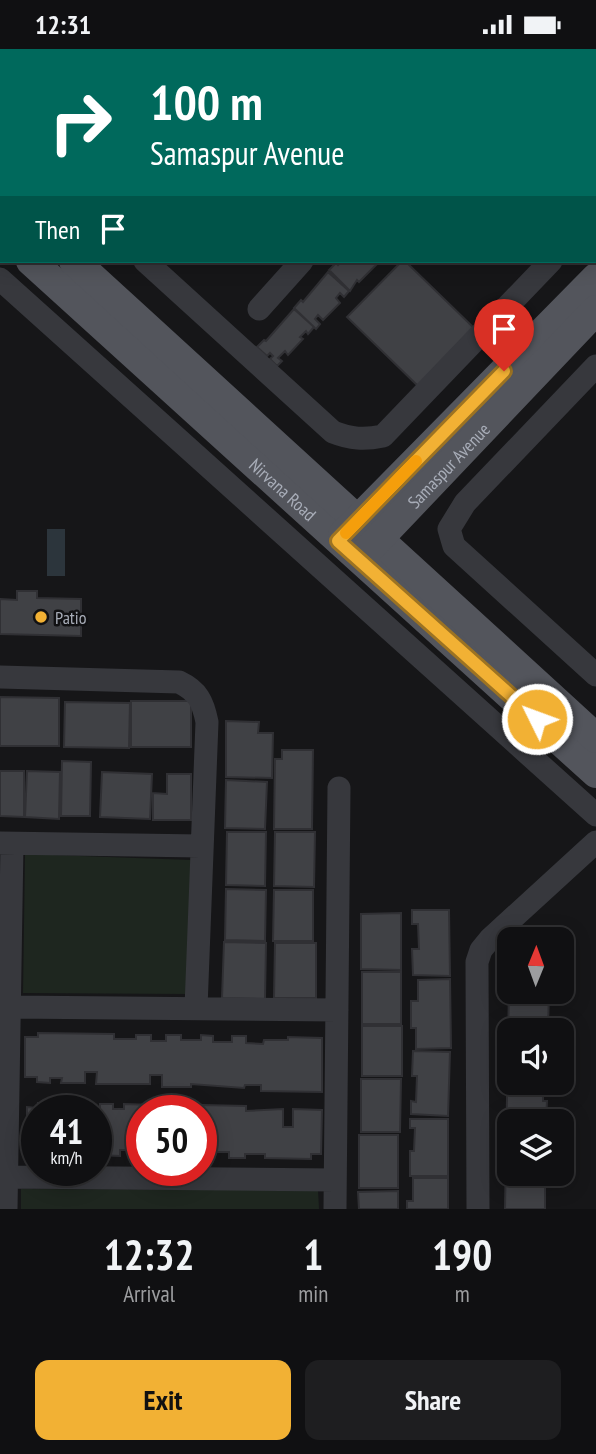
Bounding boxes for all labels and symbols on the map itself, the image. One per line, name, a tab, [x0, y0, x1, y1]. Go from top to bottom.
pin	[474, 299, 534, 371]
street label: Samaspur Avenue	[402, 418, 494, 513]
street label: Nirvana Road	[245, 453, 321, 525]
place label: Patio	[55, 606, 87, 629]
marker: Patio	[33, 609, 49, 625]
position arrow	[500, 682, 574, 756]
north arrow	[497, 927, 574, 1005]
speed limit sign: 50	[126, 1095, 217, 1186]

